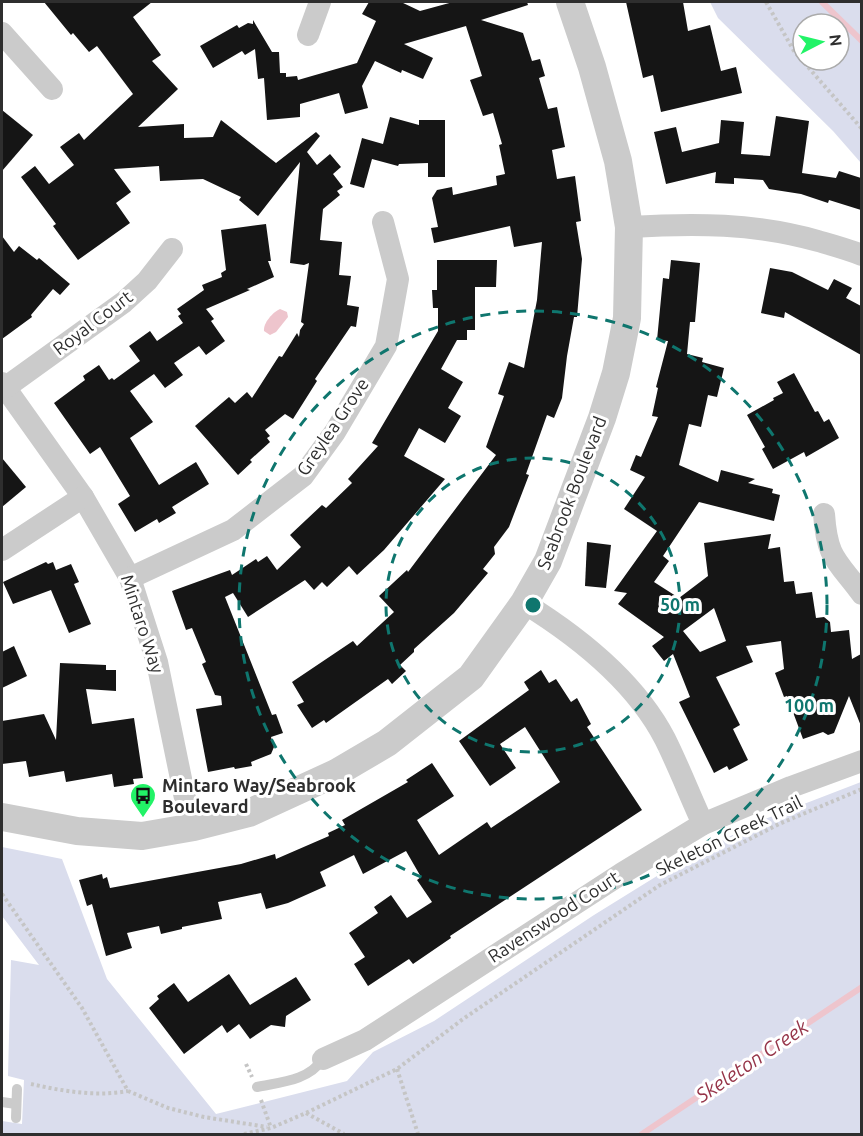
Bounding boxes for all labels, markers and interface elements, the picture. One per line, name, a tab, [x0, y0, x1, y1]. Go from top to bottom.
north arrow	[791, 12, 851, 72]
text: N	[826, 33, 846, 47]
street label: Royal Court	[49, 286, 136, 359]
street label: Greylea Grove	[292, 374, 372, 479]
street label: Seabrook Boulevard	[533, 413, 610, 572]
street label: Mintaro Way	[118, 572, 168, 676]
text: 50 m	[660, 594, 700, 614]
centre of rings	[523, 595, 543, 615]
text: 100 m	[784, 695, 834, 715]
place label: Mintaro Way/Seabrook Boulevard	[162, 775, 356, 816]
bus stop icon: Mintaro Way/Seabrook Boulevard	[128, 781, 158, 819]
street label: Skeleton Creek Trail	[652, 791, 805, 879]
street label: Ravenswood Court	[484, 866, 623, 966]
water label: Skeleton Creek	[690, 1014, 813, 1107]

